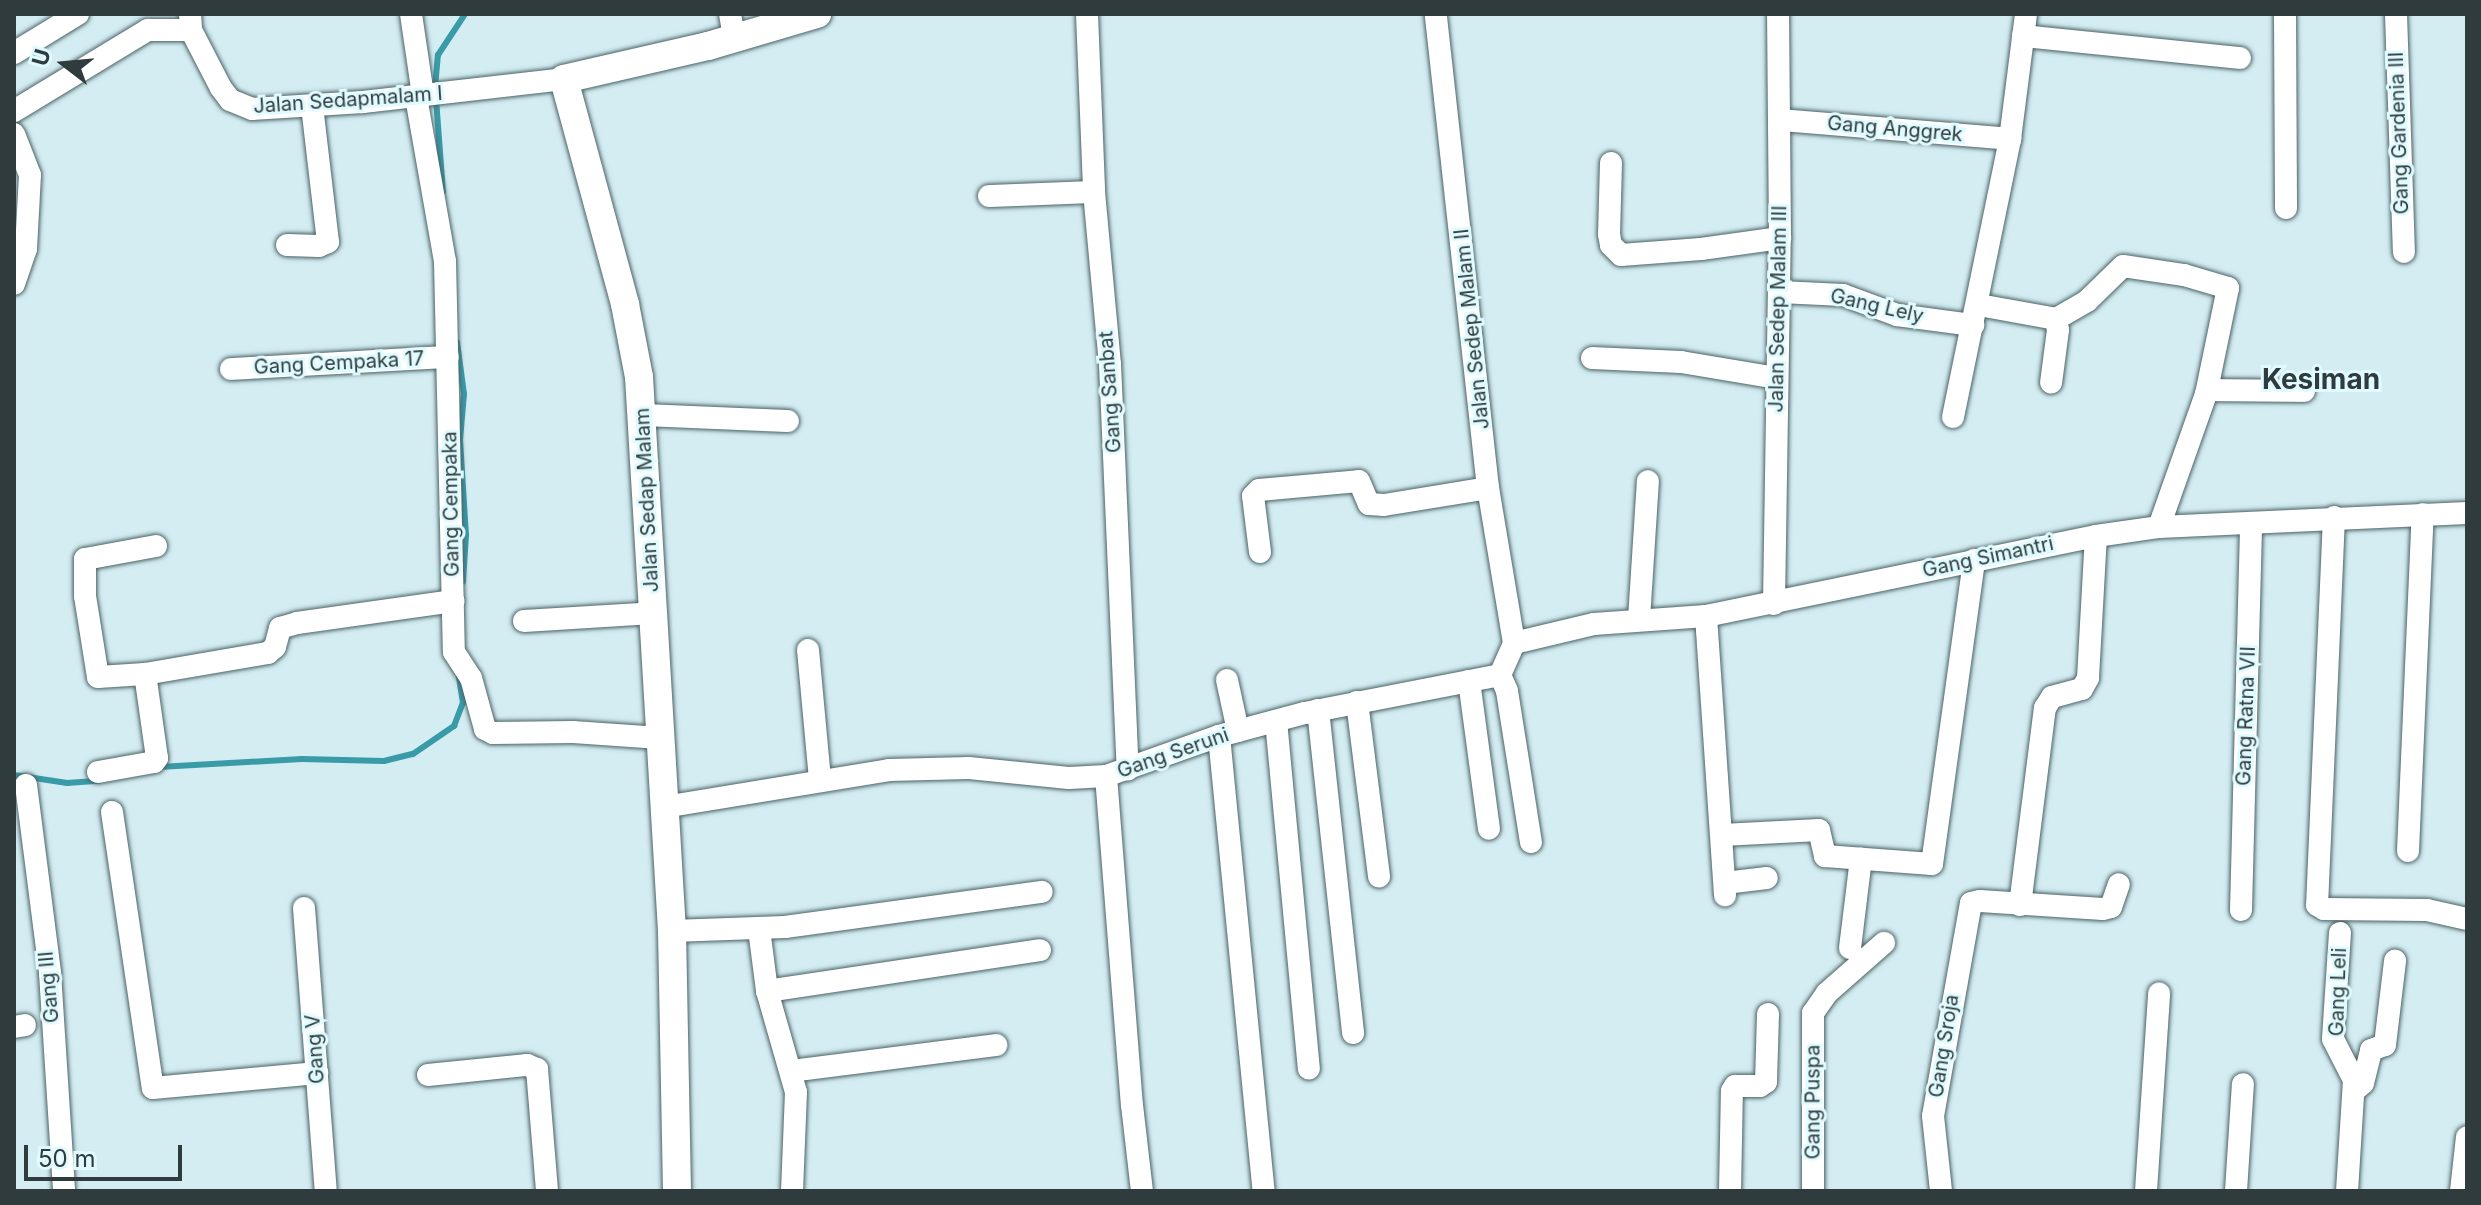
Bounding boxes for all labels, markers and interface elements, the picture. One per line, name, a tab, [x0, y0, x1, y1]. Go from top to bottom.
north arrow	[24, 24, 104, 104]
text: U	[26, 46, 56, 69]
street label: Gang Gardenia III	[2384, 51, 2414, 215]
street label: Jalan Sedapmalam I	[253, 81, 443, 119]
street label: Gang Anggrek	[1826, 111, 1964, 147]
street label: Jalan Sedep Malam III	[1764, 205, 1792, 413]
street label: Jalan Sedep Malam II	[1450, 227, 1494, 431]
street label: Gang Lely	[1828, 284, 1926, 328]
street label: Gang Sanbat	[1094, 330, 1126, 454]
street label: Gang Cempaka 17	[253, 347, 425, 379]
district label: Kesiman	[2262, 362, 2380, 396]
street label: Jalan Sedap Malam	[630, 407, 664, 593]
street label: Gang Cempaka	[438, 431, 464, 577]
street label: Gang Simantri	[1920, 531, 2056, 583]
street label: Gang Ratna VII	[2232, 646, 2260, 786]
street label: Gang Seruni	[1114, 723, 1232, 783]
street label: Gang Leli	[2324, 947, 2352, 1037]
street label: Gang III	[34, 950, 64, 1024]
street label: Gang Sroja	[1924, 993, 1964, 1099]
street label: Gang V	[301, 1013, 329, 1085]
street label: Gang Puspa	[1801, 1045, 1825, 1159]
scale bar	[28, 1129, 186, 1179]
text: 50 m	[38, 1144, 96, 1173]

